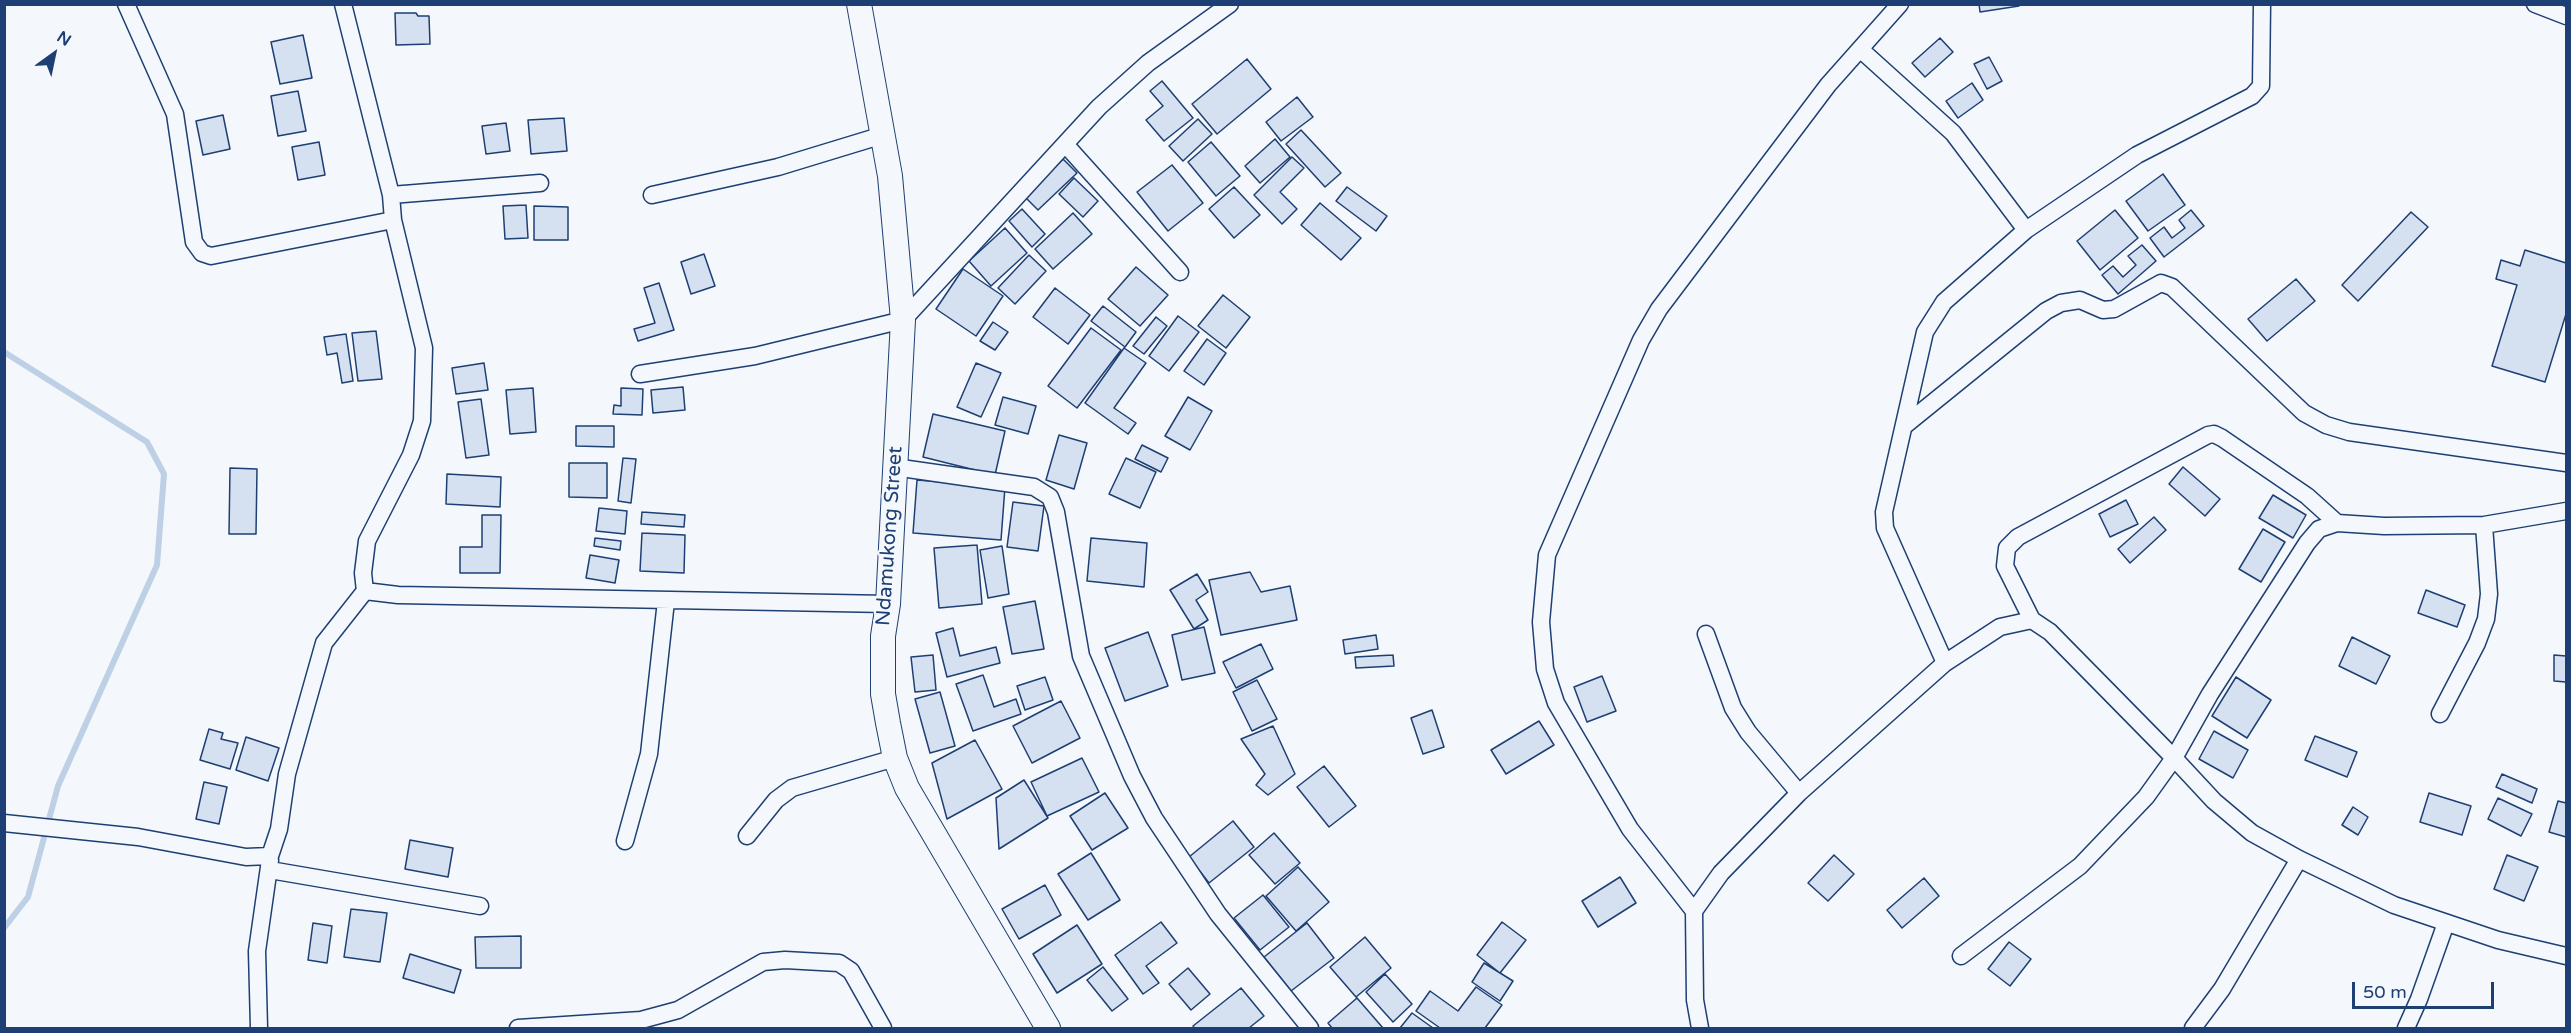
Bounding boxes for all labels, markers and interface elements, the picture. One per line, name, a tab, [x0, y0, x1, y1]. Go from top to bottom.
north arrow	[24, 24, 84, 84]
text: N	[53, 27, 75, 51]
street label: Ndamukong Street	[872, 445, 908, 627]
scale bar	[2355, 970, 2498, 1008]
text: 50 m	[2363, 981, 2407, 1003]

